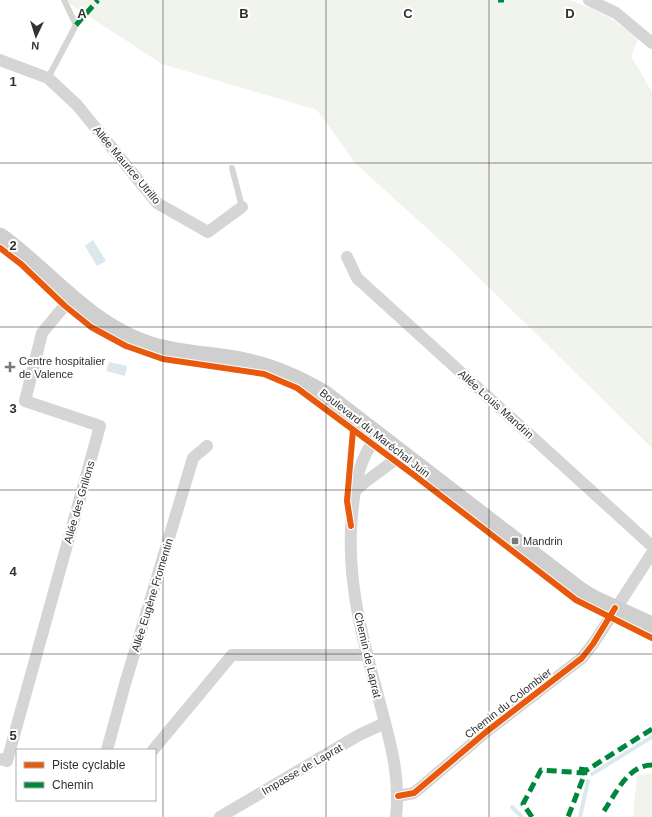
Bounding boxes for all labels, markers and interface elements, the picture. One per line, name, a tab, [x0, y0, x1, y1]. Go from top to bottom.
text: A	[77, 6, 87, 21]
text: B	[239, 6, 249, 21]
text: C	[403, 6, 413, 21]
text: D	[565, 6, 575, 21]
north arrow	[16, 16, 56, 56]
text: N	[31, 40, 40, 52]
text: 1	[9, 74, 17, 89]
street label: Allée Maurice Utrillo	[91, 124, 163, 206]
text: 2	[9, 238, 17, 253]
place label: Centre hospitalier de Valence	[19, 355, 106, 380]
marker: Centre hospitalier de Valence	[4, 361, 16, 373]
street label: Allée Louis Mandrin	[456, 367, 536, 441]
street label: Boulevard du Maréchal Juin	[318, 386, 432, 480]
text: 3	[9, 401, 17, 416]
street label: Allée des Grillons	[61, 459, 97, 545]
place label: Mandrin	[523, 535, 563, 547]
marker: Mandrin	[510, 536, 520, 546]
street label: Allée Eugène Fromentin	[129, 537, 175, 653]
text: 4	[9, 564, 17, 579]
street label: Chemin de Laprat	[352, 611, 384, 699]
street label: Chemin du Colombier	[462, 665, 554, 740]
text: 5	[9, 728, 17, 743]
street label: Impasse de Laprat	[260, 741, 344, 797]
legend	[16, 749, 156, 801]
text: Piste cyclable	[52, 758, 126, 772]
text: Chemin	[52, 778, 93, 792]

